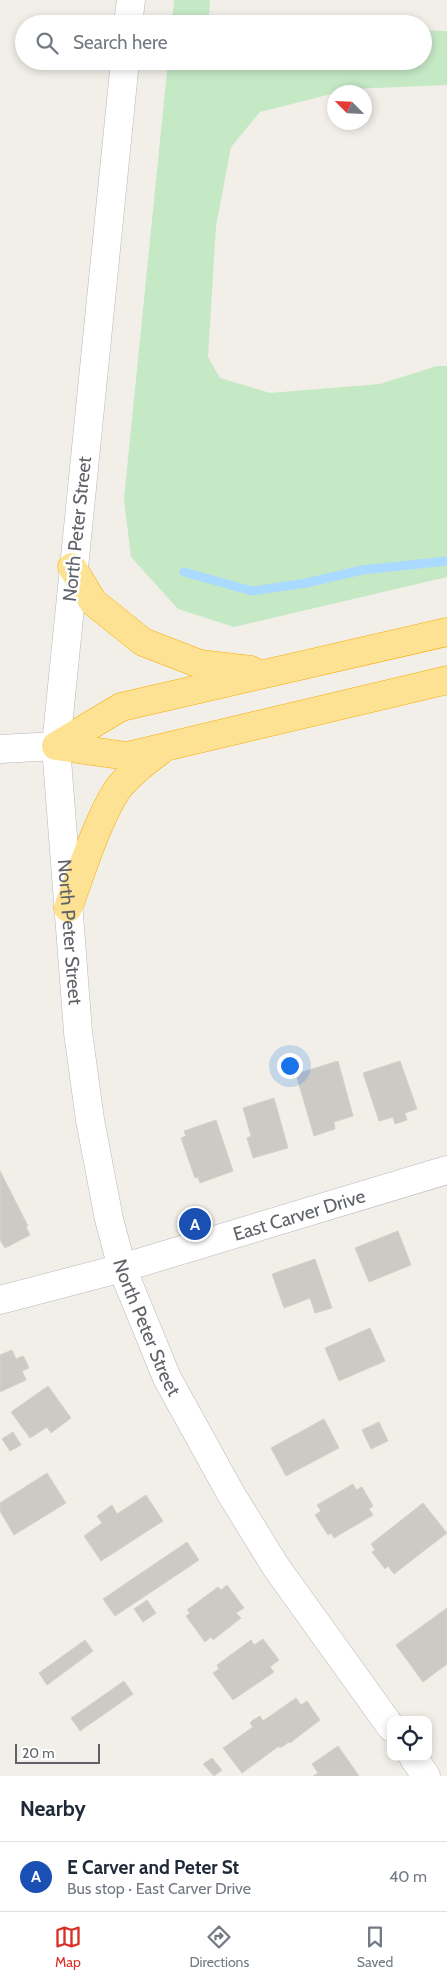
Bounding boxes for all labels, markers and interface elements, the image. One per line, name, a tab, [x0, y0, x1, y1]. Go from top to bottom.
search box	[15, 15, 432, 70]
icon: search	[33, 29, 61, 57]
text: Search here	[73, 31, 167, 54]
north arrow	[327, 85, 372, 130]
street label: North Peter Street	[58, 455, 96, 603]
street label: North Peter Street	[53, 858, 87, 1006]
your location	[277, 1053, 303, 1079]
street label: East Carver Drive	[230, 1184, 368, 1245]
pin: A	[179, 1205, 211, 1243]
street label: North Peter Street	[109, 1257, 186, 1400]
map controls	[387, 1716, 432, 1761]
button: locate	[387, 1716, 432, 1761]
scale bar	[15, 1741, 100, 1764]
text: 20 m	[22, 1744, 55, 1762]
text: Nearby	[20, 1796, 86, 1821]
text: E Carver and Peter St	[67, 1856, 239, 1879]
text: A	[31, 1867, 41, 1886]
text: 40 m	[389, 1867, 427, 1886]
text: Bus stop · East Carver Drive	[67, 1879, 251, 1898]
tab: Map	[54, 1923, 82, 1971]
tab: Directions	[189, 1923, 249, 1971]
tab: Saved	[357, 1923, 393, 1971]

